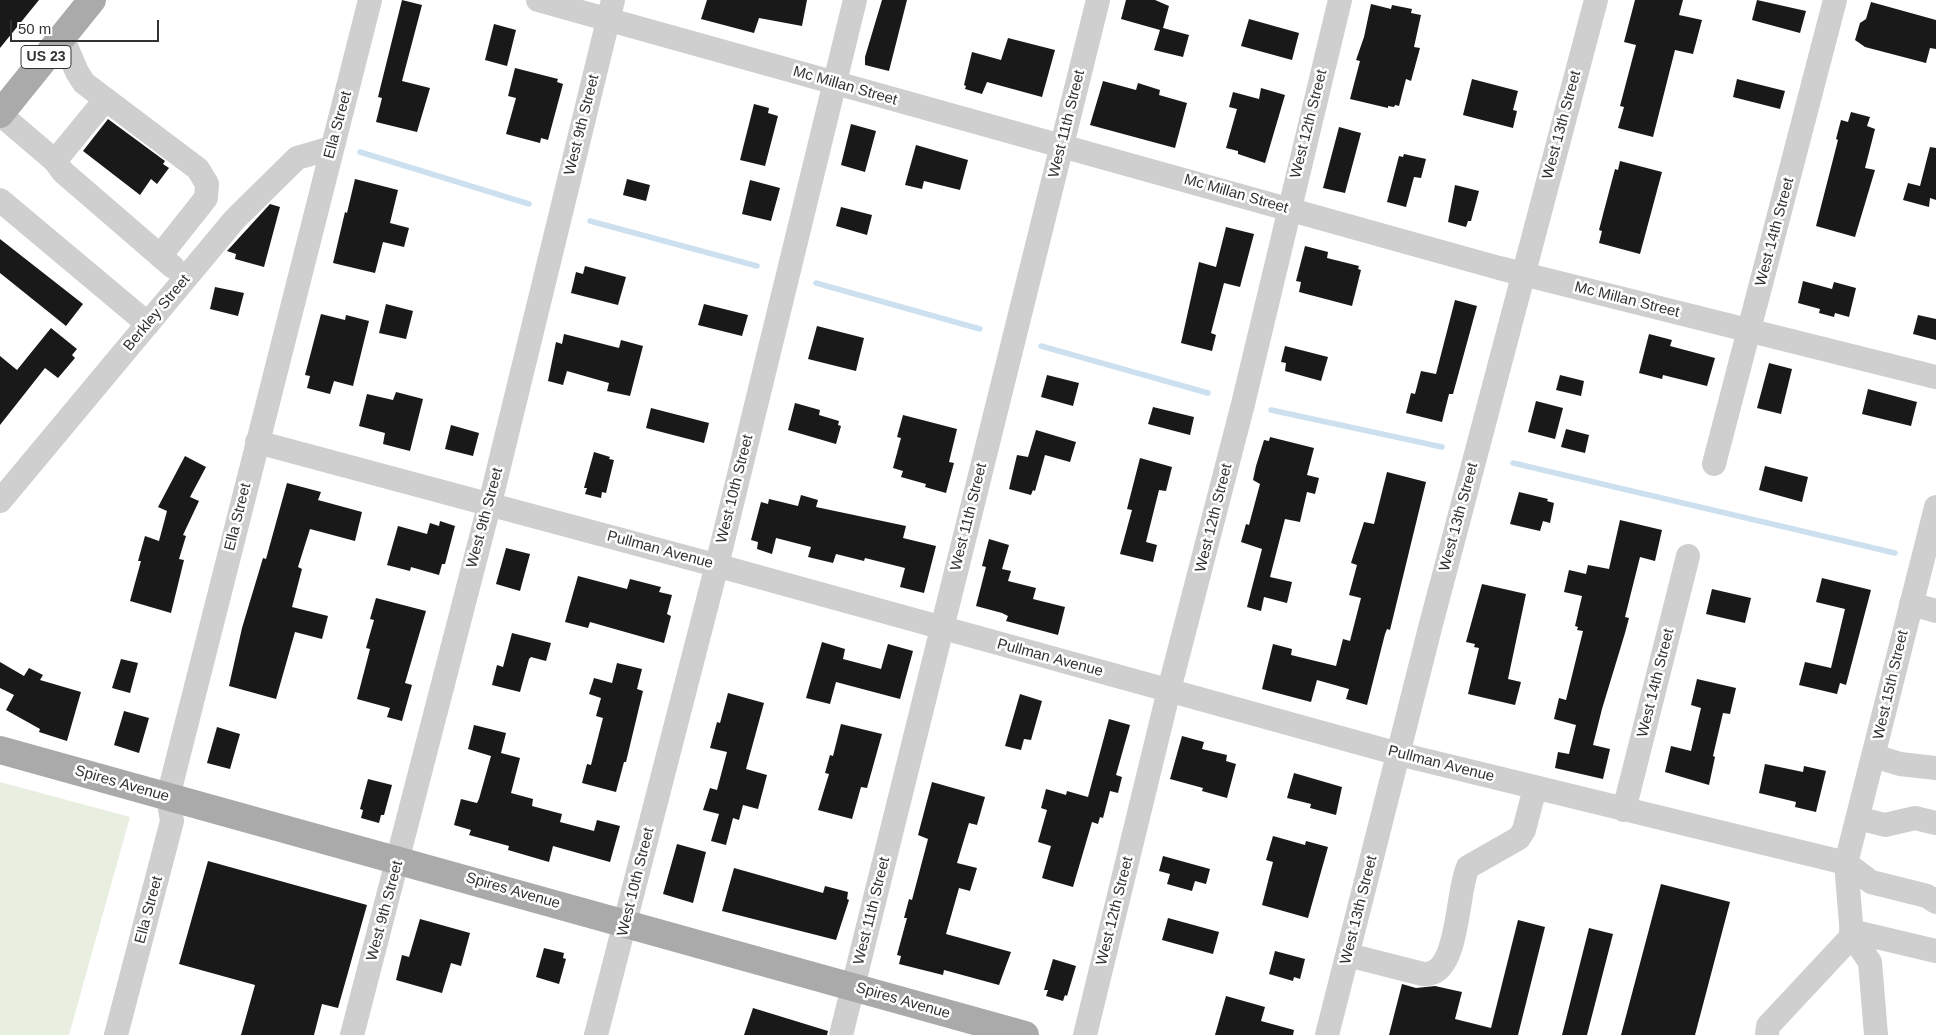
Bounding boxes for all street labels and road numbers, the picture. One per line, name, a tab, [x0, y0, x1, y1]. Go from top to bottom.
road number: US 23	[21, 46, 71, 68]
street label: Mc Millan Street	[791, 63, 899, 109]
street label: West 11th Street	[1045, 68, 1089, 180]
street label: West 12th Street	[1287, 68, 1331, 180]
street label: West 13th Street	[1539, 69, 1585, 181]
street label: West 9th Street	[561, 73, 603, 177]
street label: Ella Street	[320, 89, 356, 161]
street label: Mc Millan Street	[1182, 171, 1290, 217]
street label: West 14th Street	[1752, 176, 1798, 288]
street label: Berkley Street	[120, 271, 194, 355]
street label: Mc Millan Street	[1573, 278, 1681, 322]
street label: West 10th Street	[713, 433, 757, 545]
street label: West 11th Street	[947, 461, 991, 573]
street label: West 13th Street	[1436, 461, 1482, 573]
street label: West 12th Street	[1192, 462, 1236, 574]
street label: West 9th Street	[463, 466, 507, 570]
street label: Ella Street	[221, 481, 255, 553]
street label: Pullman Avenue	[605, 527, 715, 573]
street label: West 14th Street	[1634, 627, 1678, 739]
street label: West 15th Street	[1870, 629, 1912, 741]
street label: Pullman Avenue	[995, 635, 1105, 681]
street label: Pullman Avenue	[1386, 742, 1496, 786]
street label: Spires Avenue	[73, 762, 171, 806]
street label: West 10th Street	[614, 826, 658, 938]
street label: West 13th Street	[1337, 854, 1381, 966]
street label: West 11th Street	[850, 855, 894, 967]
street label: West 12th Street	[1093, 855, 1137, 967]
street label: West 9th Street	[363, 859, 407, 963]
street label: Spires Avenue	[464, 869, 562, 913]
street label: Ella Street	[131, 874, 167, 946]
street label: Spires Avenue	[854, 979, 952, 1023]

